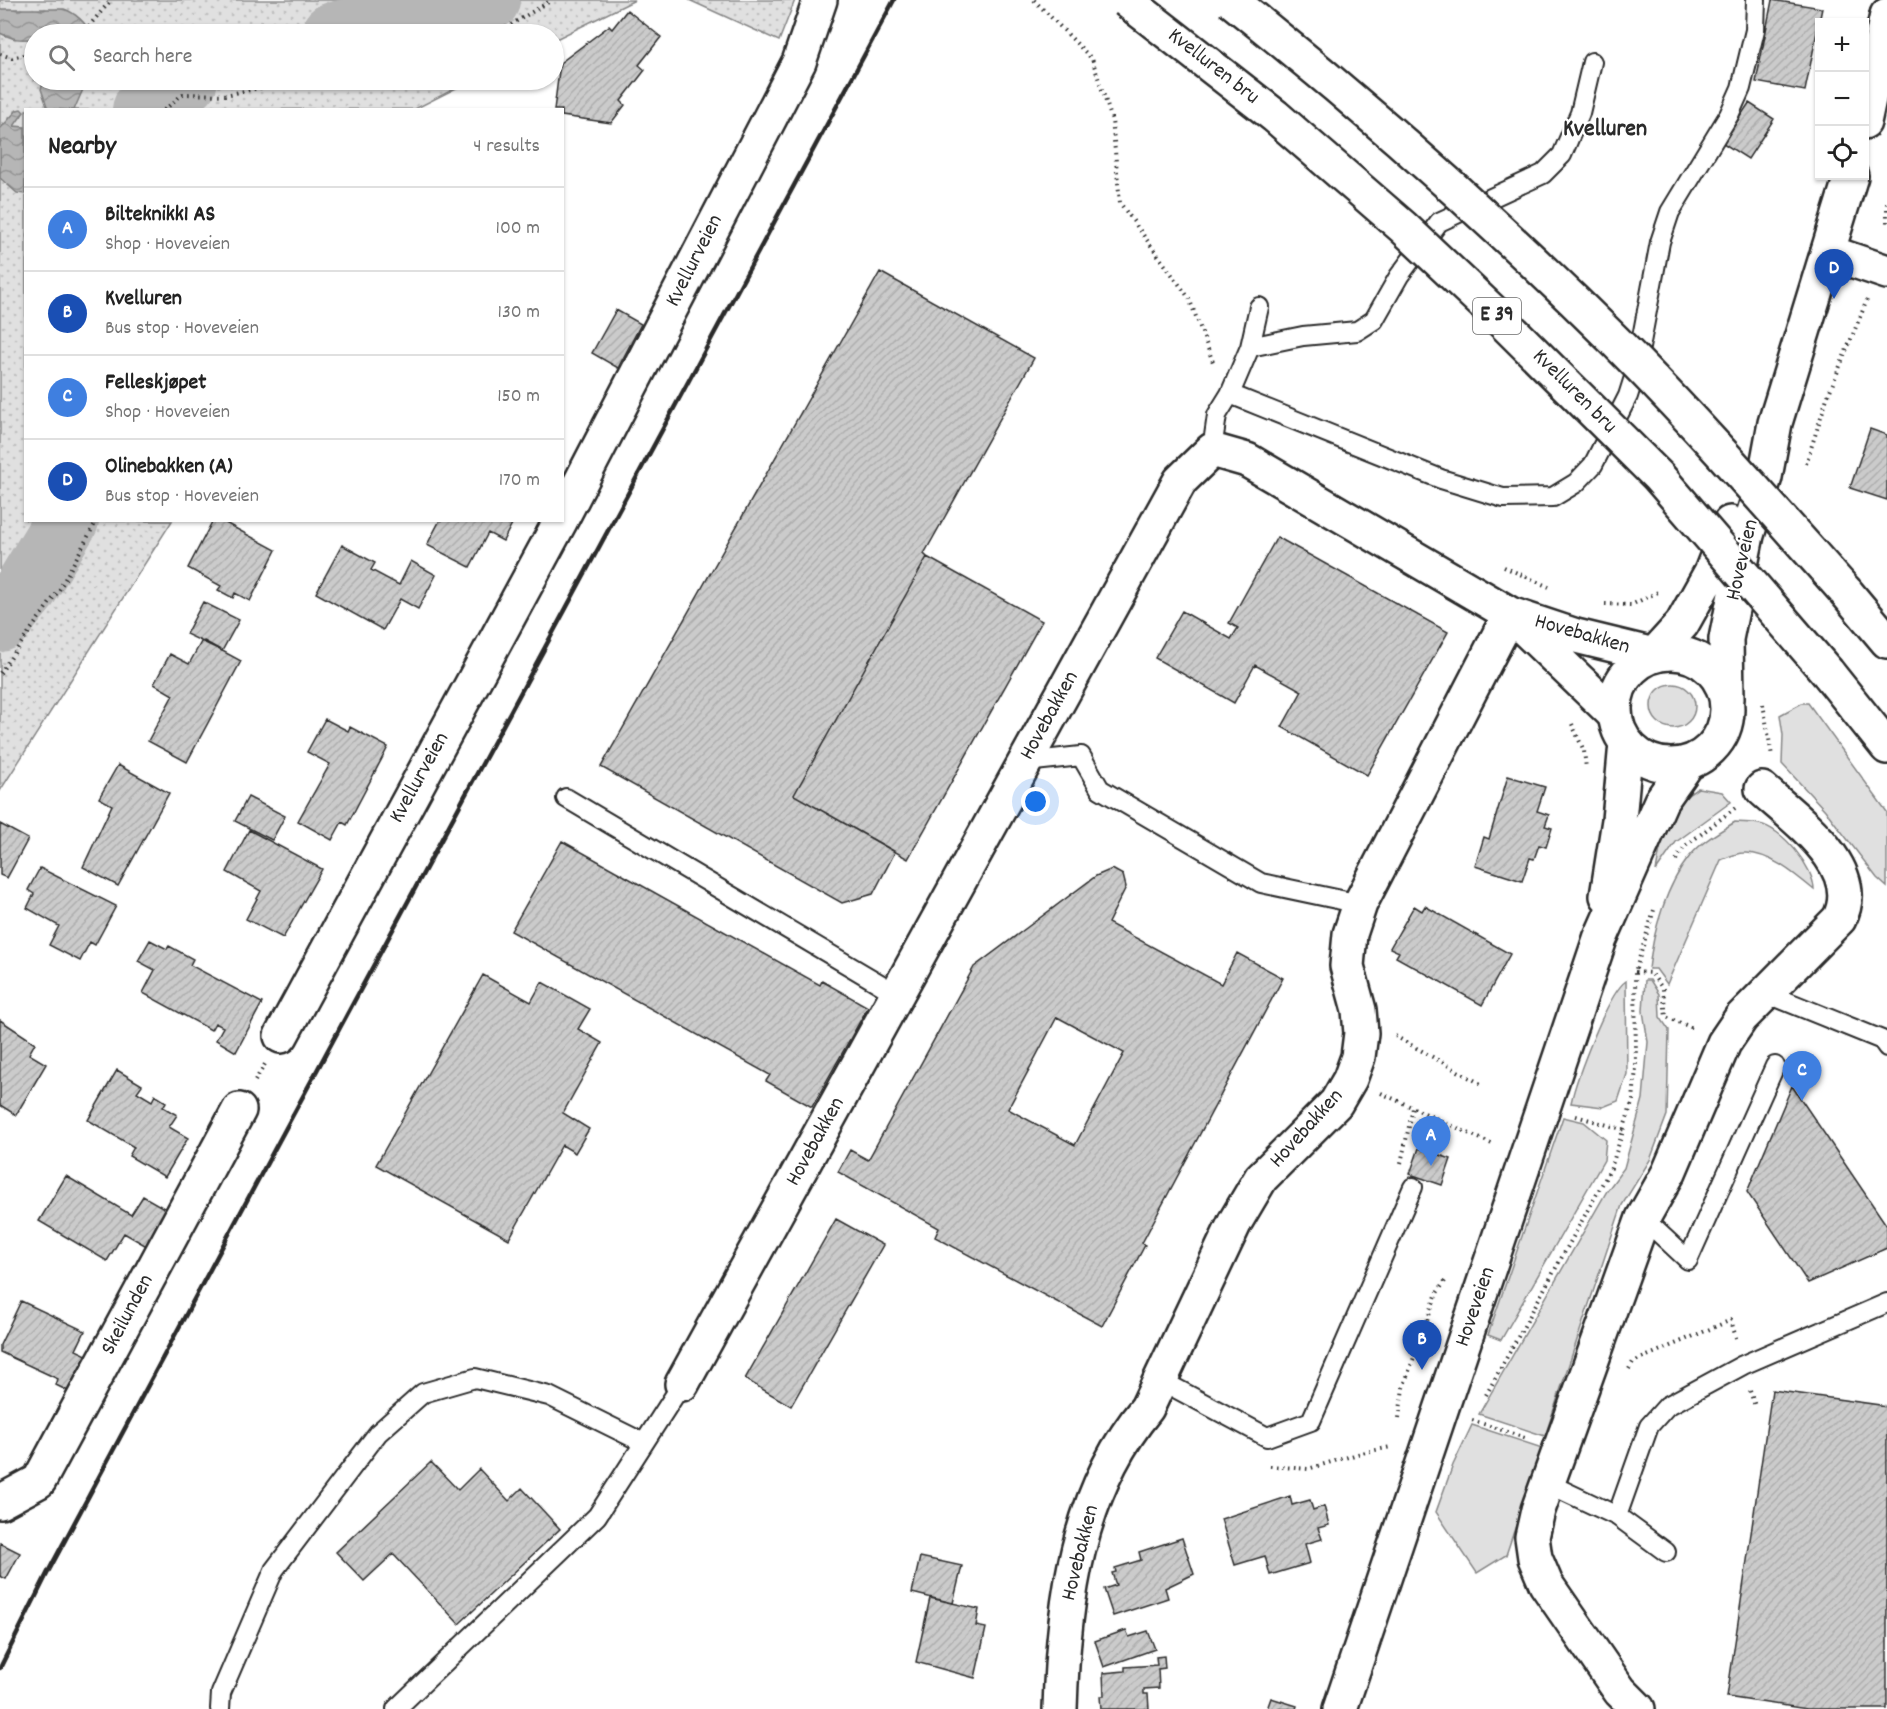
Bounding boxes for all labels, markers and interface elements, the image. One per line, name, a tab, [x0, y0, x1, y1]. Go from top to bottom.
map controls	[1815, 18, 1869, 180]
button: +	[1815, 18, 1869, 72]
street label: Kvelluren bru	[1160, 21, 1266, 113]
search box	[24, 24, 564, 90]
icon: search	[45, 41, 78, 74]
text: Search here	[93, 42, 192, 73]
button: −	[1815, 72, 1869, 126]
district label: Kvelluren	[1563, 113, 1647, 147]
button: locate	[1815, 126, 1869, 180]
text: Nearby	[48, 129, 116, 166]
text: 4 results	[473, 133, 540, 161]
text: Bilteknikk1 AS	[105, 200, 215, 231]
street label: Kvellurveien	[659, 209, 731, 313]
text: A	[62, 215, 73, 243]
text: 100 m	[496, 215, 540, 243]
text: Shop · Hoveveien	[105, 231, 230, 259]
pin: D	[1814, 250, 1854, 299]
text: Kvelluren	[105, 284, 182, 315]
road number: E 39	[1473, 298, 1521, 334]
text: B	[63, 299, 72, 327]
text: 130 m	[498, 299, 540, 327]
text: Bus stop · Hoveveien	[105, 315, 259, 343]
street label: Kvelluren bru	[1524, 342, 1624, 442]
text: Felleskjøpet	[105, 368, 206, 399]
text: C	[63, 383, 72, 411]
text: 150 m	[497, 383, 540, 411]
text: Shop · Hoveveien	[105, 399, 230, 427]
text: Olinebakken (A)	[105, 452, 233, 483]
text: D	[62, 467, 73, 495]
text: 170 m	[499, 467, 540, 495]
text: Bus stop · Hoveveien	[105, 483, 259, 511]
street label: Hoveveien	[1719, 516, 1767, 604]
street label: Hovebakken	[1531, 607, 1633, 663]
street label: Hovebakken	[1013, 666, 1087, 766]
street label: Kvellurveien	[382, 727, 458, 829]
your location	[1021, 787, 1050, 816]
pin: C	[1782, 1052, 1822, 1101]
street label: Hovebakken	[1263, 1082, 1351, 1176]
street label: Hovebakken	[779, 1092, 853, 1192]
pin: A	[1412, 1116, 1450, 1166]
street label: Hoveveien	[1448, 1263, 1504, 1351]
street label: Skeilunden	[94, 1269, 162, 1361]
pin: B	[1402, 1320, 1442, 1370]
street label: Hovebakken	[1054, 1502, 1108, 1604]

